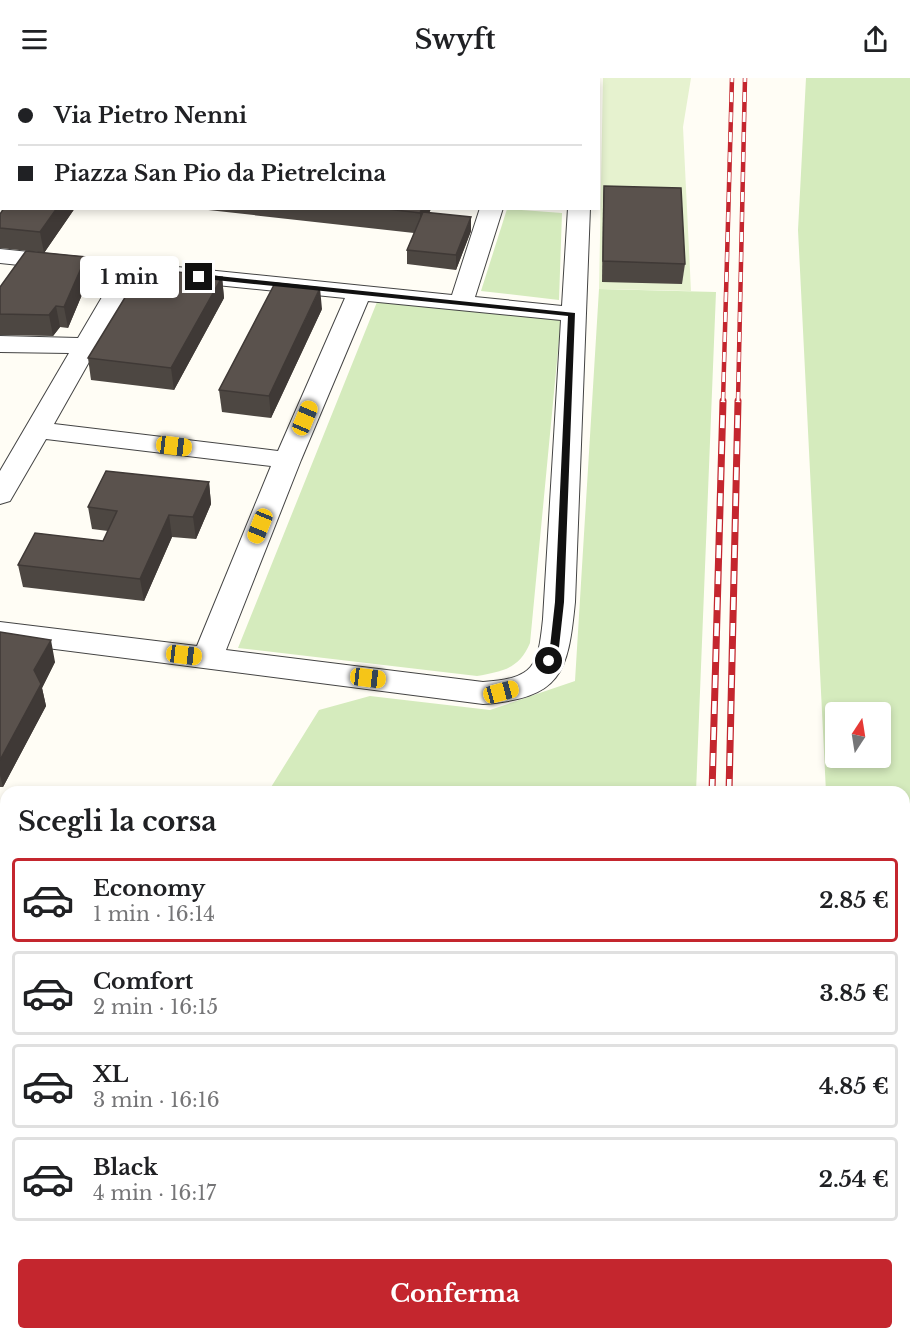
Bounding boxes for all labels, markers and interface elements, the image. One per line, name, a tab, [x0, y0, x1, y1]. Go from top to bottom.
icon: menu	[18, 23, 51, 56]
text: Swyft	[414, 23, 496, 56]
icon: share	[859, 23, 892, 56]
text: Via Pietro Nenni	[54, 102, 247, 129]
text: Piazza San Pio da Pietrelcina	[54, 160, 386, 187]
callout: 1 min	[79, 256, 178, 298]
route end	[185, 263, 212, 290]
text: 1 min	[101, 265, 158, 289]
car	[290, 398, 320, 438]
car	[155, 435, 193, 457]
car	[245, 506, 275, 546]
car	[165, 644, 203, 666]
route start	[535, 647, 562, 674]
car	[349, 667, 387, 689]
car	[481, 679, 521, 705]
north arrow	[825, 702, 891, 768]
map controls	[825, 702, 891, 768]
text: Scegli la corsa	[18, 805, 217, 838]
icon: car	[21, 873, 75, 927]
text: Economy	[93, 875, 205, 902]
text: 2.85 €	[819, 887, 889, 914]
text: 1 min · 16:14	[93, 902, 215, 926]
icon: car	[21, 966, 75, 1020]
text: Comfort	[93, 968, 193, 995]
text: 3.85 €	[820, 980, 889, 1007]
text: 2 min · 16:15	[93, 995, 218, 1019]
icon: car	[21, 1059, 75, 1113]
text: XL	[93, 1061, 128, 1088]
text: 4.85 €	[819, 1073, 889, 1100]
text: 3 min · 16:16	[93, 1088, 220, 1112]
icon: car	[21, 1152, 75, 1206]
text: Black	[93, 1154, 158, 1181]
text: 2.54 €	[819, 1166, 889, 1193]
text: 4 min · 16:17	[93, 1181, 216, 1205]
button: Conferma	[18, 1259, 892, 1328]

